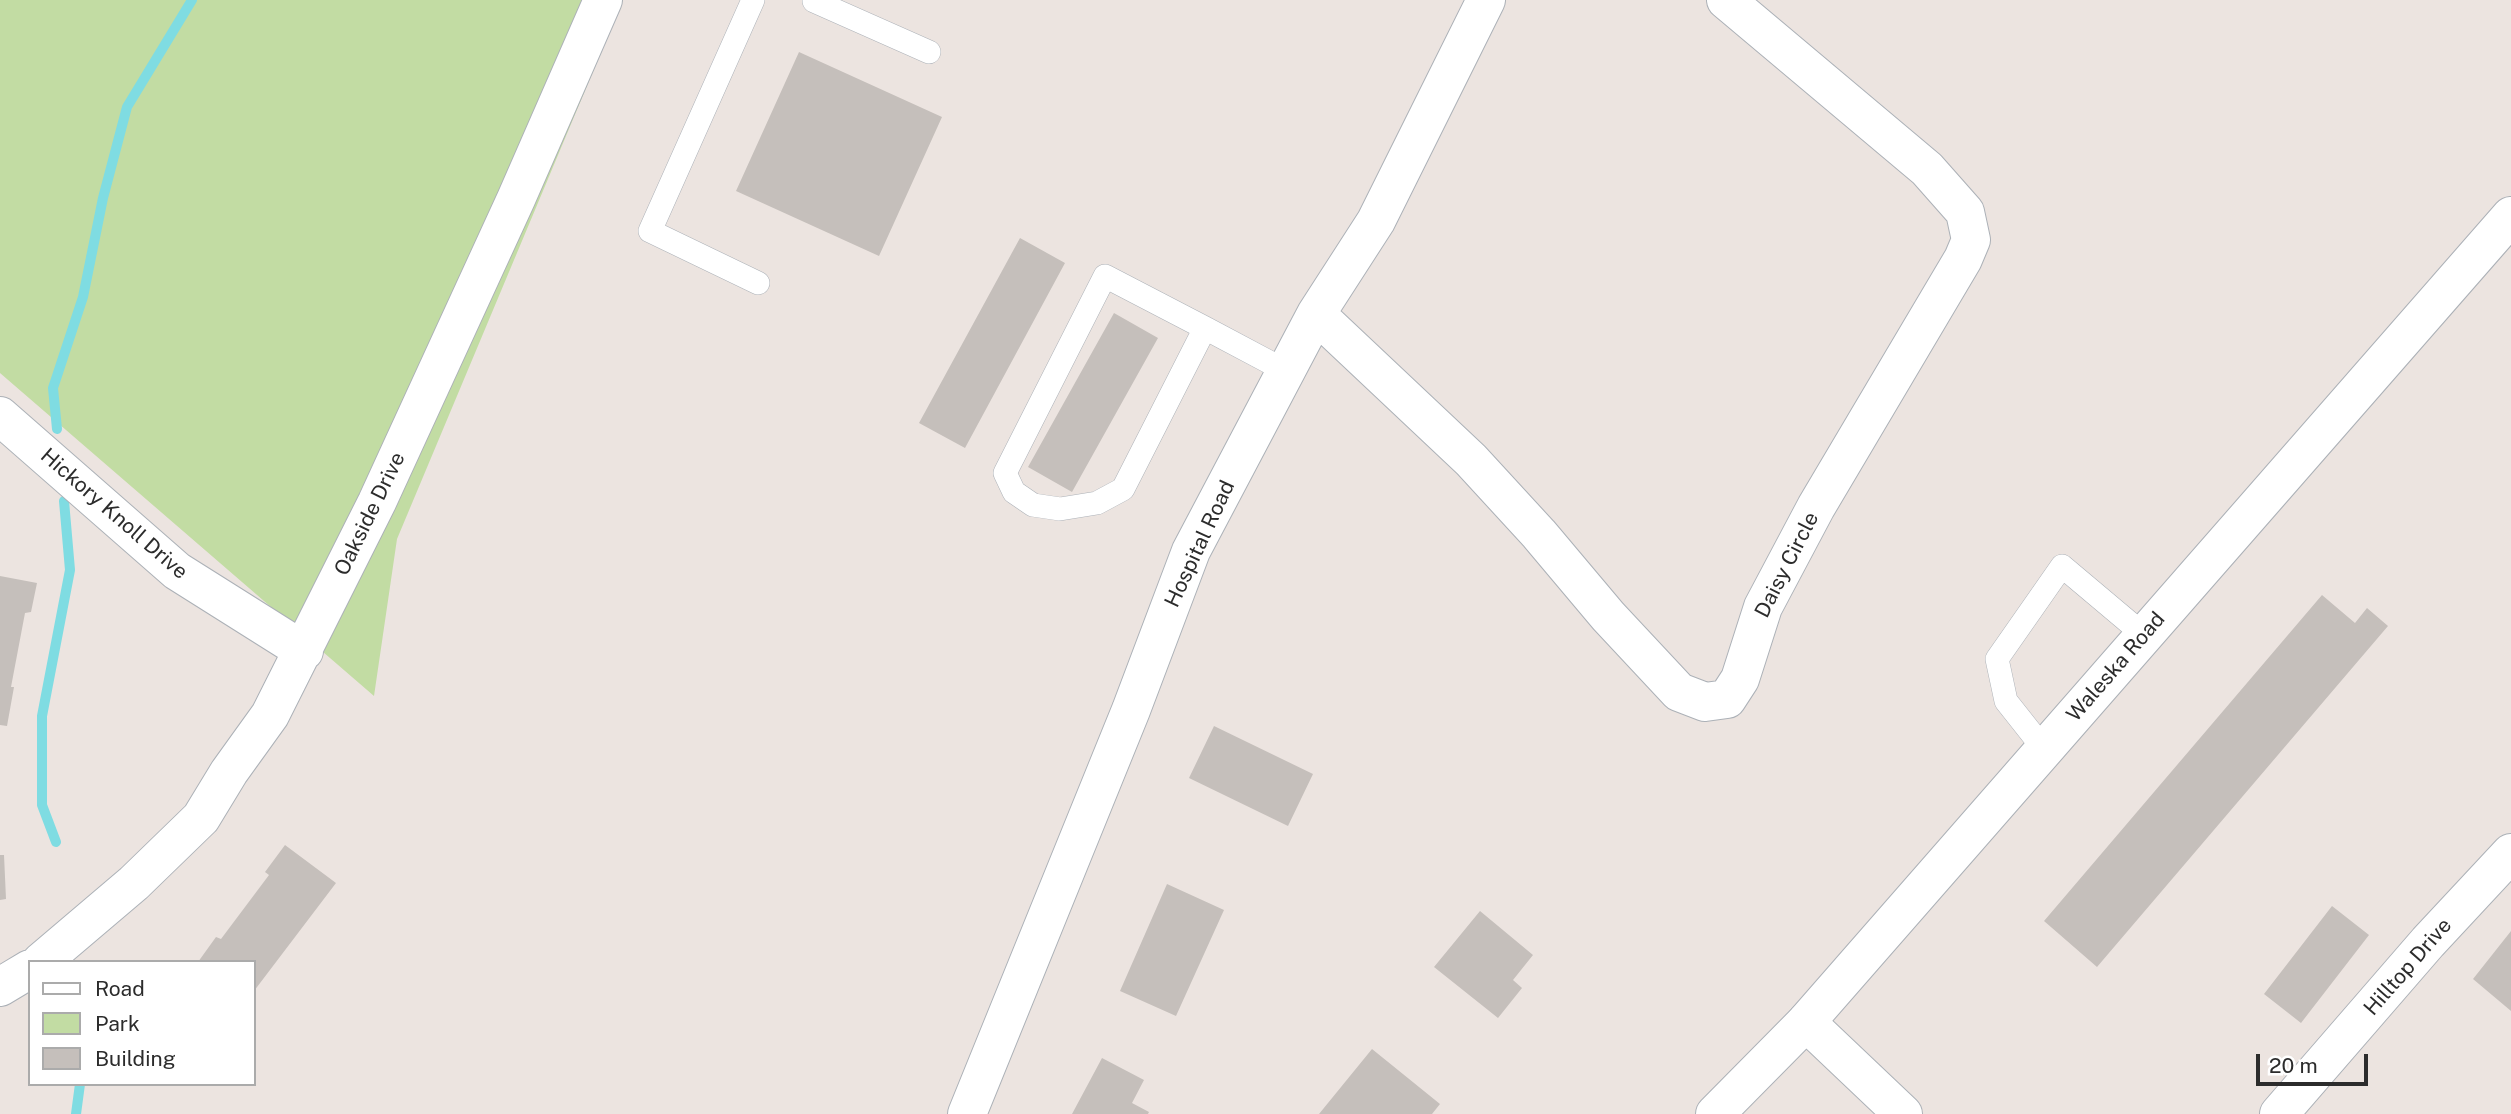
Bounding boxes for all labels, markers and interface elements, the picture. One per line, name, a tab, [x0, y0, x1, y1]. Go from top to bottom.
street label: Hickory Knoll Drive	[35, 443, 193, 585]
street label: Oakside Drive	[329, 448, 411, 580]
street label: Hospital Road	[1160, 477, 1240, 611]
street label: Daisy Circle	[1750, 508, 1824, 622]
street label: Waleska Road	[2062, 607, 2170, 727]
street label: Hilltop Drive	[2359, 913, 2457, 1021]
legend	[28, 960, 256, 1086]
text: Road	[95, 976, 145, 1001]
text: Park	[95, 1011, 140, 1036]
scale bar	[2259, 1040, 2371, 1084]
text: Building	[95, 1046, 176, 1071]
text: 20 m	[2269, 1053, 2318, 1078]

